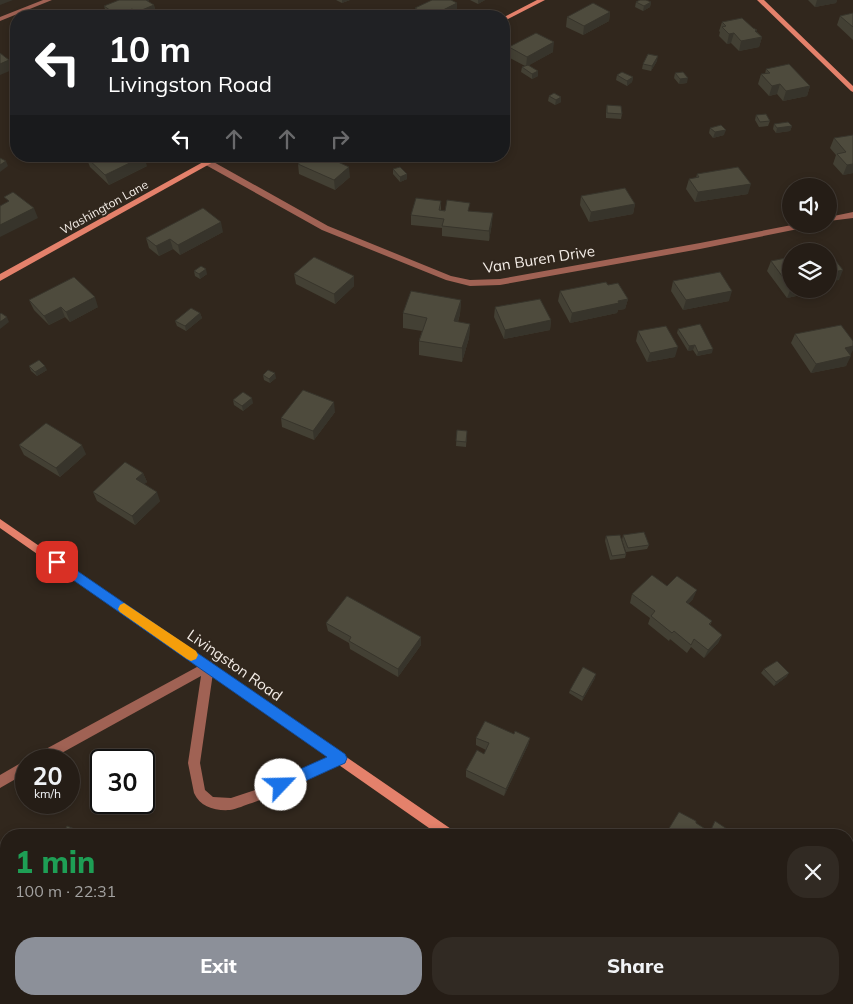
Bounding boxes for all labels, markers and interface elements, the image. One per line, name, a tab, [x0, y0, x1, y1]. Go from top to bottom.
text: 10 m	[108, 27, 191, 71]
icon: left	[25, 30, 90, 95]
text: Livingston Road	[108, 70, 272, 98]
icon: left	[167, 125, 195, 153]
icon: ahead	[220, 125, 248, 153]
icon: ahead	[273, 125, 301, 153]
icon: right	[326, 125, 354, 153]
street label: Washington Lane	[57, 177, 151, 237]
map controls	[782, 178, 837, 298]
button: sound	[782, 178, 837, 233]
street label: Van Buren Drive	[482, 241, 596, 277]
button: layers	[782, 243, 837, 298]
pin	[36, 541, 78, 583]
icon: arrive	[43, 548, 71, 576]
street label: Livingston Road	[184, 625, 286, 705]
speed limit sign: 30	[90, 749, 155, 814]
position arrow	[254, 758, 306, 810]
text: 20	[32, 760, 63, 791]
text: km/h	[34, 786, 61, 801]
text: 1 min	[15, 843, 95, 881]
button: close	[787, 846, 839, 898]
text: 100 m · 22:31	[15, 881, 116, 901]
button: Exit	[15, 937, 422, 995]
button: Share	[432, 937, 839, 995]

